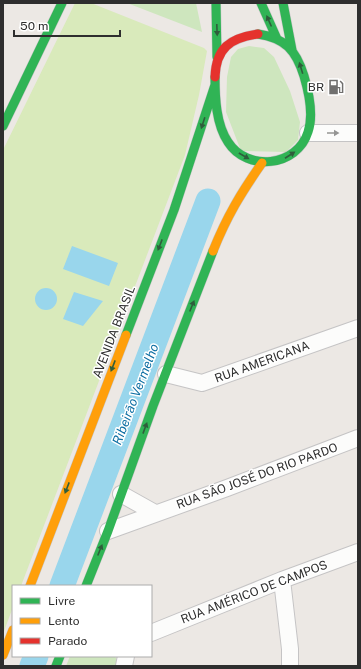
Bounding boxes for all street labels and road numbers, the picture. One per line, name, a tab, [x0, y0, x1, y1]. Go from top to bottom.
street label: AVENIDA BRASIL	[90, 284, 138, 380]
street label: RUA AMERICANA	[213, 338, 312, 386]
street label: RUA SÃO JOSÉ DO RIO PARDO	[174, 440, 340, 512]
street label: RUA AMÉRICO DE CAMPOS	[179, 558, 329, 626]

